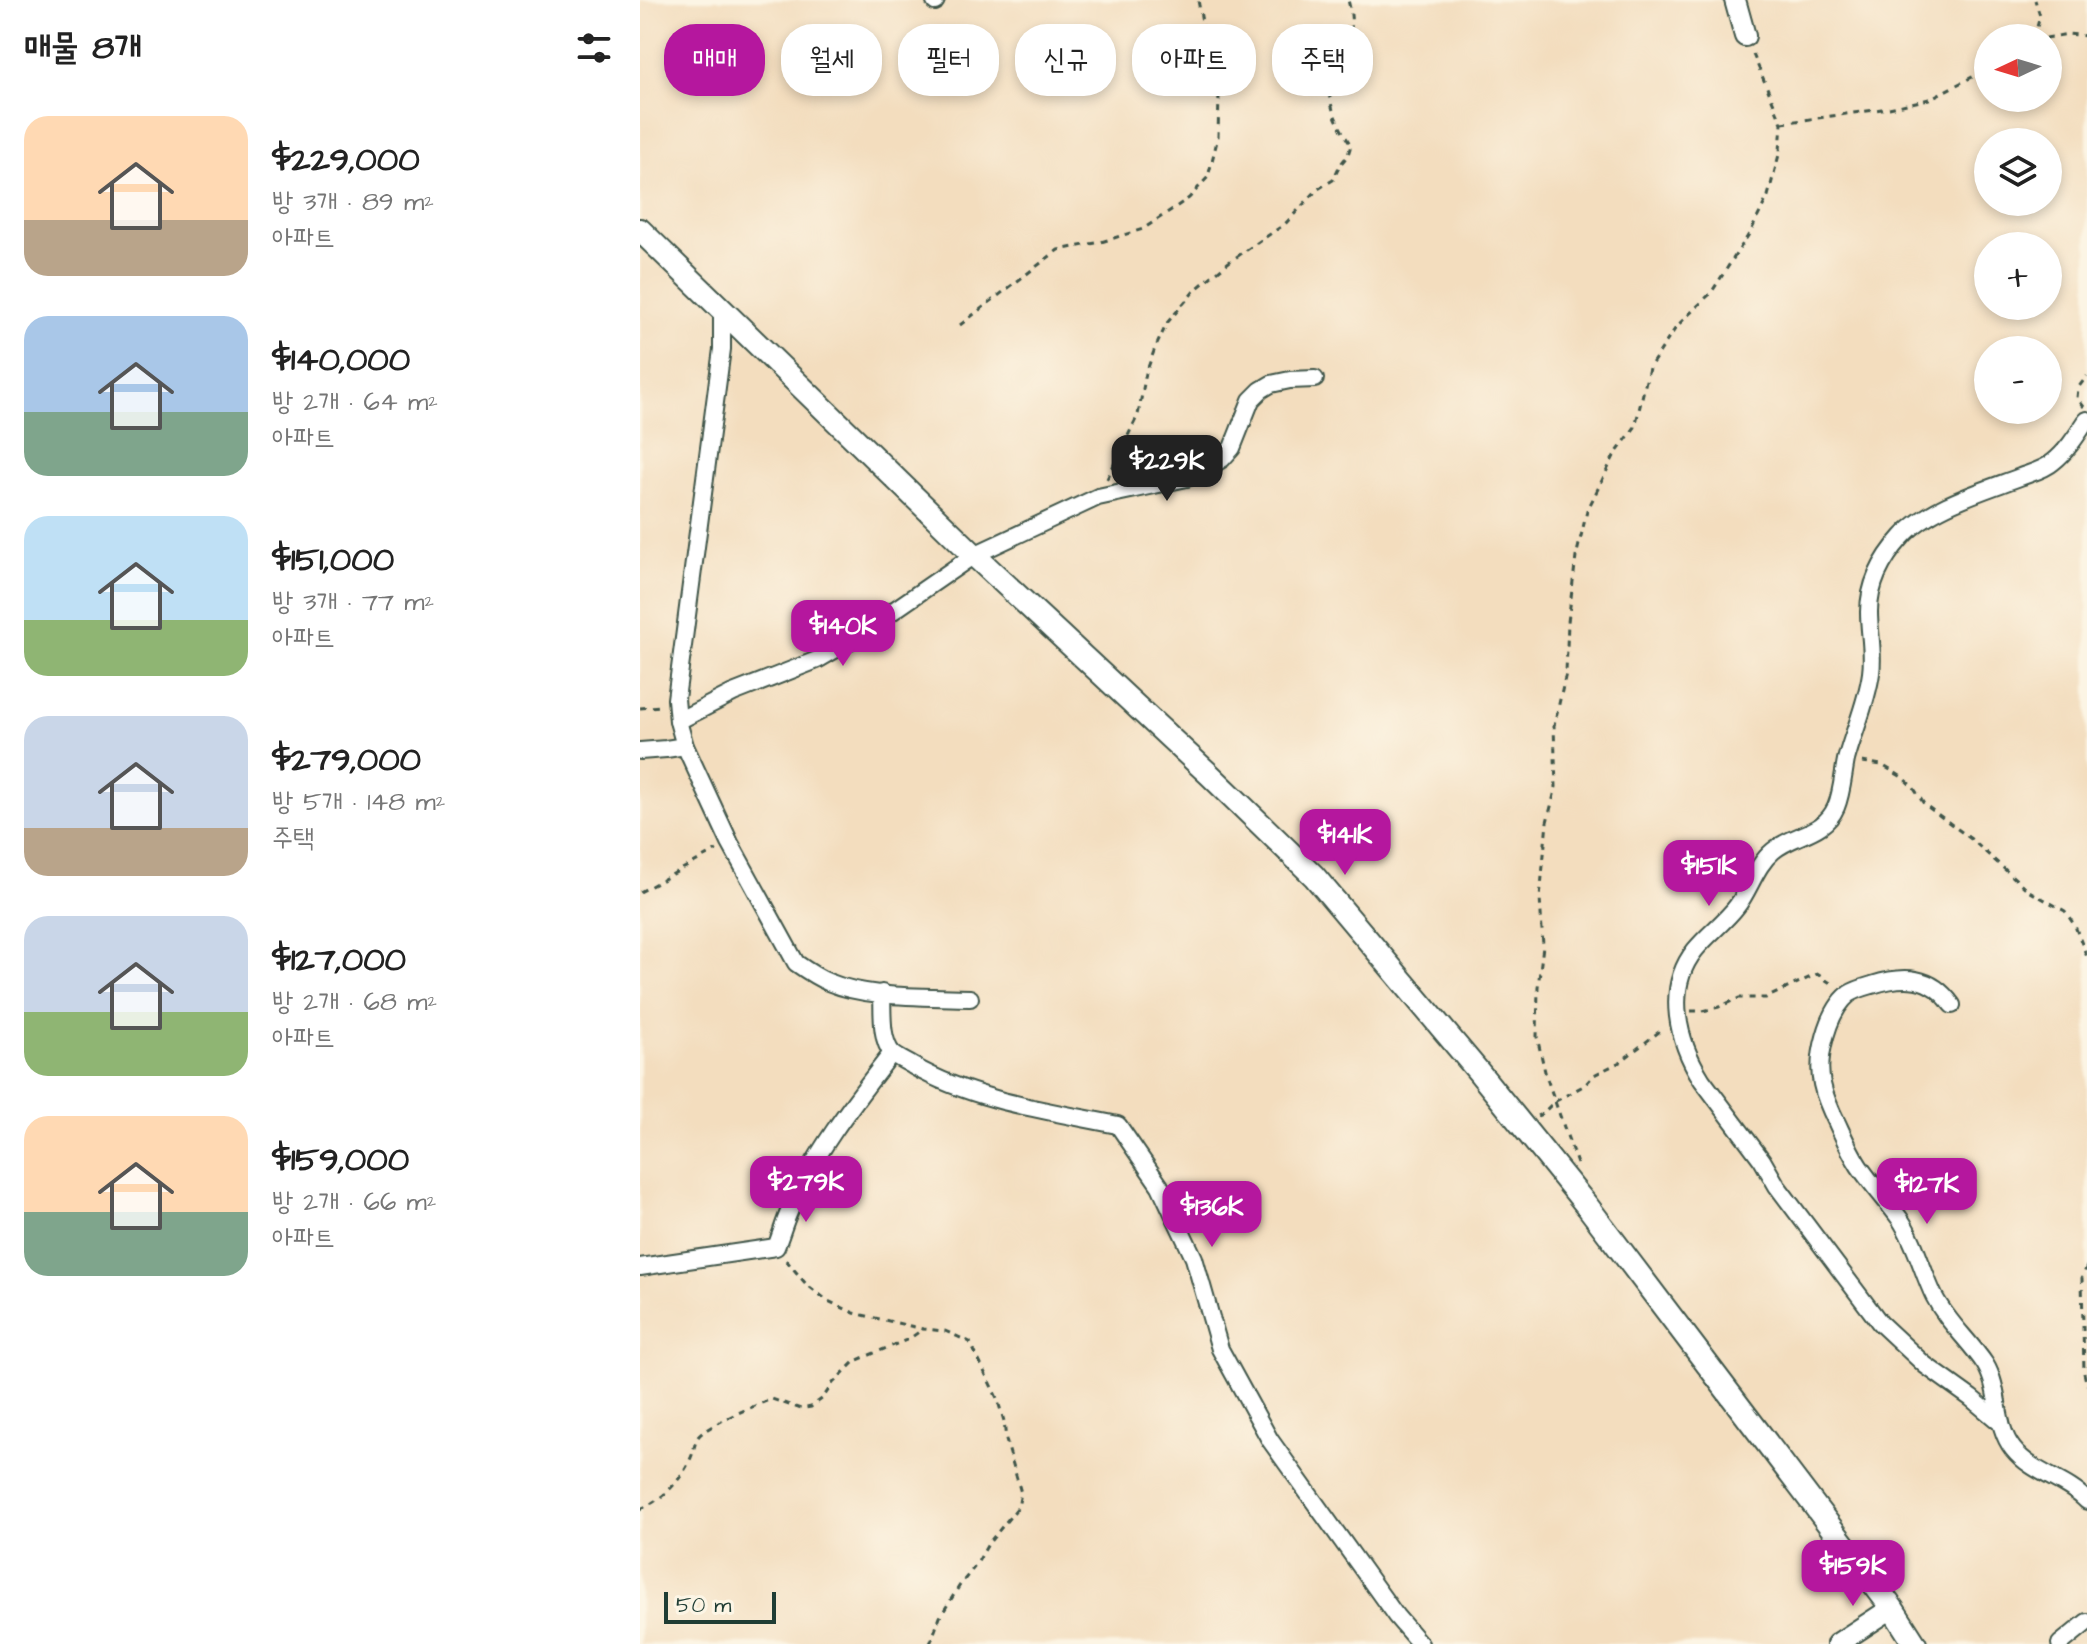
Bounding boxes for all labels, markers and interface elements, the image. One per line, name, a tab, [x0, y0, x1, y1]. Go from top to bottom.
text: 매물 8개	[24, 24, 142, 72]
chip: 매매	[664, 24, 765, 96]
chip: 월세	[781, 24, 882, 96]
chip: 필터	[898, 24, 999, 96]
chip: 신규	[1015, 24, 1116, 96]
chip: 아파트	[1132, 24, 1256, 96]
chip: 주택	[1272, 24, 1373, 96]
north arrow	[1974, 24, 2062, 112]
map controls	[1974, 24, 2062, 424]
icon: filters	[572, 26, 616, 70]
button: layers	[1974, 128, 2062, 216]
text: $229,000	[272, 136, 420, 184]
icon: home	[88, 148, 184, 244]
text: 방 3개 · 89 m²	[272, 184, 434, 220]
text: 아파트	[272, 220, 335, 256]
button: +	[1974, 232, 2062, 320]
text: $140,000	[272, 336, 410, 384]
button: −	[1974, 336, 2062, 424]
icon: home	[88, 348, 184, 444]
text: 방 2개 · 64 m²	[272, 384, 438, 420]
text: 아파트	[272, 420, 335, 456]
pin: $229K	[1111, 435, 1223, 503]
text: $229K	[1130, 443, 1204, 479]
text: $151,000	[272, 536, 394, 584]
icon: home	[88, 548, 184, 644]
text: 방 3개 · 77 m²	[272, 584, 434, 620]
pin: $140K	[787, 600, 899, 668]
text: $140K	[809, 608, 877, 644]
text: 아파트	[272, 620, 335, 656]
text: $279,000	[272, 736, 421, 784]
icon: home	[88, 748, 184, 844]
text: 방 5개 · 148 m²	[272, 784, 445, 820]
pin: $141K	[1289, 809, 1401, 877]
text: $141K	[1318, 817, 1372, 853]
text: 주택	[272, 820, 314, 856]
pin: $151K	[1653, 840, 1765, 908]
text: $151K	[1681, 848, 1737, 884]
text: $127,000	[272, 936, 406, 984]
icon: home	[88, 948, 184, 1044]
text: 방 2개 · 68 m²	[272, 984, 437, 1020]
text: 아파트	[272, 1020, 335, 1056]
text: $159,000	[272, 1136, 409, 1184]
icon: home	[88, 1148, 184, 1244]
pin: $279K	[750, 1156, 862, 1224]
pin: $127K	[1871, 1158, 1983, 1226]
text: $279K	[768, 1164, 844, 1200]
text: $127K	[1895, 1166, 1959, 1202]
pin: $136K	[1156, 1181, 1268, 1249]
text: 방 2개 · 66 m²	[272, 1184, 437, 1220]
text: $136K	[1180, 1189, 1244, 1225]
text: 아파트	[272, 1220, 335, 1256]
pin: $159K	[1797, 1540, 1909, 1608]
text: $159K	[1820, 1548, 1886, 1584]
scale bar	[664, 1588, 776, 1624]
text: 50 m	[676, 1590, 731, 1621]

